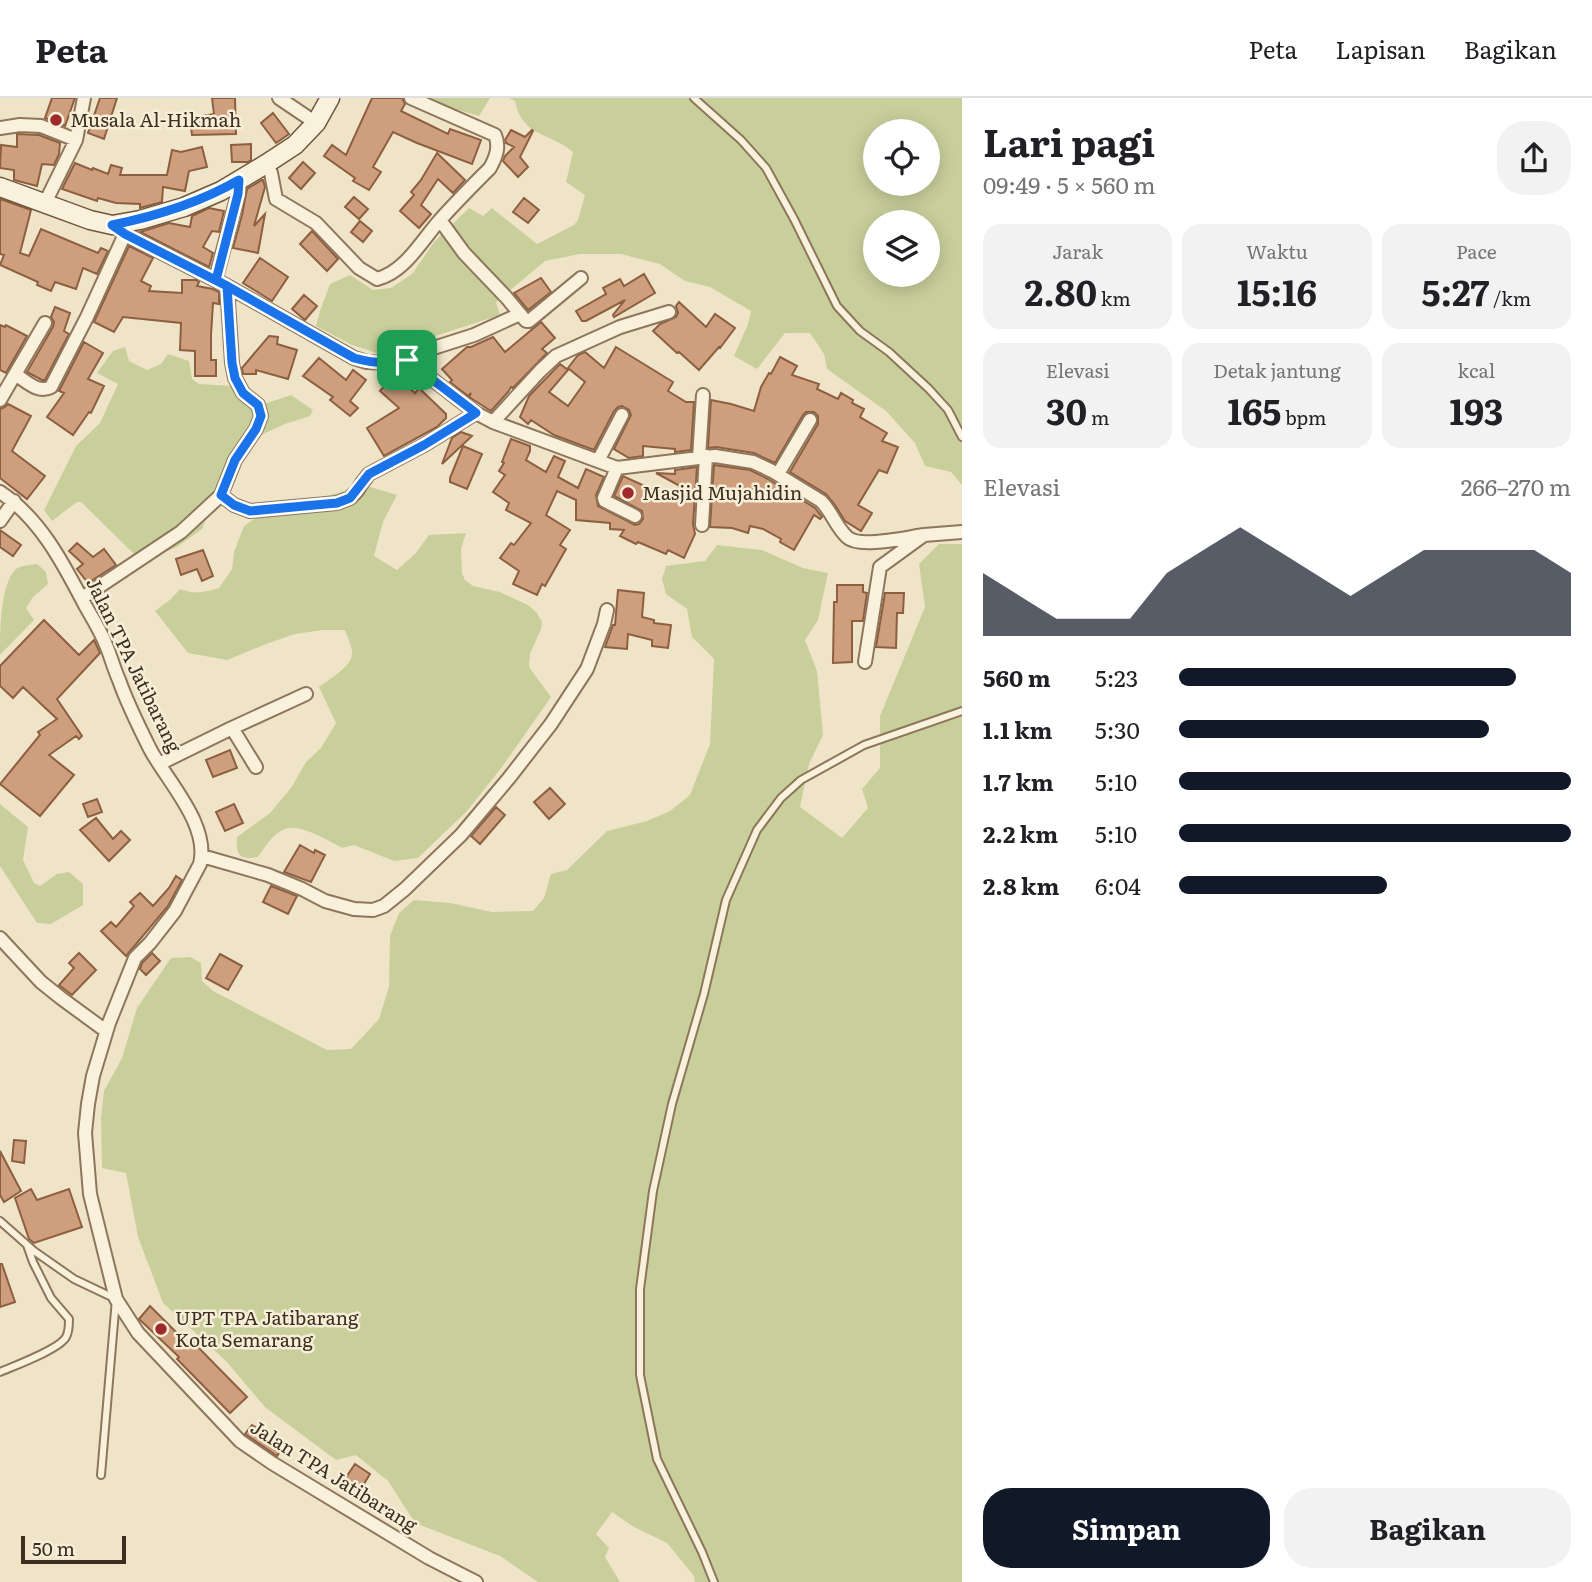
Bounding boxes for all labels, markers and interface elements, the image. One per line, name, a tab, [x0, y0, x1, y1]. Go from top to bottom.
text: Peta	[35, 24, 108, 73]
text: Peta	[1248, 31, 1297, 66]
text: Lapisan	[1335, 31, 1426, 66]
text: Bagikan	[1464, 31, 1557, 66]
place label: Musala Al-Hikmah	[70, 105, 241, 133]
marker: Musala Al-Hikmah	[48, 112, 64, 128]
text: Lari pagi	[983, 112, 1155, 169]
map controls	[863, 119, 940, 287]
button: locate	[863, 119, 940, 196]
button: share	[1497, 121, 1571, 195]
text: 09:49 · 5 × 560 m	[983, 167, 1156, 201]
button: layers	[863, 210, 940, 287]
text: Jarak	[1052, 237, 1103, 265]
text: Waktu	[1246, 237, 1308, 265]
text: Pace	[1456, 237, 1497, 265]
text: 2.80	[1025, 265, 1097, 317]
text: 15:16	[1237, 265, 1317, 317]
text: 5:27	[1422, 265, 1489, 317]
text: km	[1097, 284, 1131, 312]
text: /km	[1489, 284, 1531, 312]
pin	[377, 330, 437, 390]
icon: arrive	[388, 341, 426, 379]
text: Elevasi	[1046, 356, 1110, 384]
text: Detak jantung	[1213, 356, 1341, 384]
text: kcal	[1458, 356, 1495, 384]
text: 30	[1046, 384, 1087, 436]
text: 165	[1228, 384, 1281, 436]
text: 193	[1449, 384, 1503, 436]
text: m	[1087, 403, 1109, 431]
text: bpm	[1281, 403, 1326, 431]
text: Elevasi	[983, 469, 1060, 503]
text: 266–270 m	[1461, 469, 1571, 503]
place label: Masjid Mujahidin	[642, 478, 802, 506]
marker: Masjid Mujahidin	[620, 485, 636, 501]
street label: Jalan TPA Jatibarang	[80, 572, 190, 757]
text: 560 m	[983, 660, 1051, 694]
text: 5:23	[1095, 660, 1138, 694]
text: 1.1 km	[983, 712, 1053, 746]
text: 5:30	[1095, 712, 1140, 746]
text: 1.7 km	[983, 764, 1054, 798]
text: 5:10	[1095, 764, 1137, 798]
text: 2.2 km	[983, 816, 1058, 850]
text: 5:10	[1095, 816, 1137, 850]
text: 2.8 km	[983, 868, 1059, 902]
text: 6:04	[1095, 868, 1141, 902]
place label: UPT TPA Jatibarang Kota Semarang	[175, 1303, 359, 1353]
marker: UPT TPA Jatibarang Kota Semarang	[153, 1321, 169, 1337]
street label: Jalan TPA Jatibarang	[246, 1412, 424, 1538]
button: Simpan	[983, 1488, 1270, 1568]
button: Bagikan	[1284, 1488, 1571, 1568]
scale bar	[21, 1533, 126, 1565]
text: 50 m	[32, 1534, 75, 1562]

